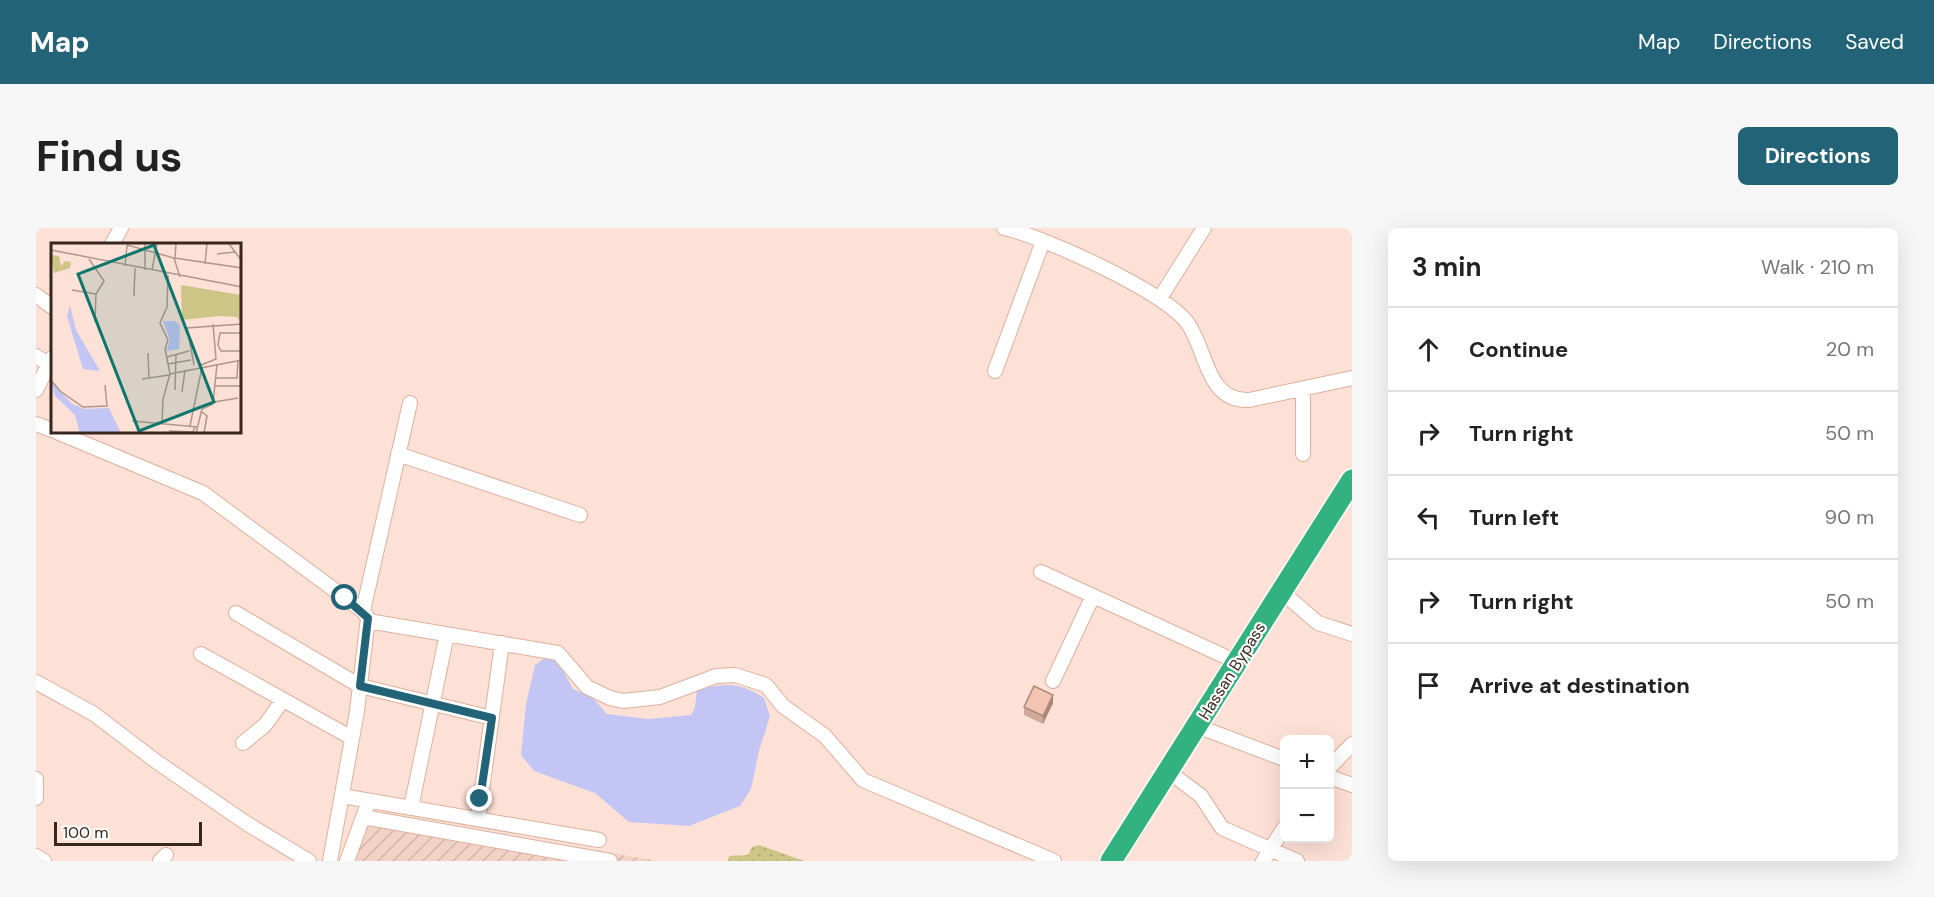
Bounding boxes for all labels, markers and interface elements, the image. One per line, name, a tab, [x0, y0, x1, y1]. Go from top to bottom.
text: Map	[30, 24, 90, 61]
text: Map	[1638, 28, 1680, 56]
text: Directions	[1713, 28, 1812, 56]
text: Saved	[1845, 28, 1904, 56]
button: Directions	[1738, 127, 1898, 185]
text: Find us	[36, 129, 182, 184]
inset map	[51, 243, 242, 434]
text: 3 min	[1412, 250, 1481, 284]
text: Walk · 210 m	[1761, 254, 1874, 280]
icon: ahead	[1412, 333, 1445, 366]
text: Continue	[1469, 335, 1568, 364]
text: 20 m	[1826, 336, 1874, 362]
icon: right	[1412, 417, 1445, 450]
text: Turn right	[1469, 419, 1574, 448]
text: 50 m	[1825, 420, 1874, 446]
icon: left	[1412, 501, 1445, 534]
text: Turn left	[1469, 503, 1559, 532]
text: 90 m	[1825, 504, 1874, 530]
route start	[331, 584, 357, 610]
icon: right	[1412, 585, 1445, 618]
text: Turn right	[1469, 587, 1574, 616]
text: 50 m	[1825, 588, 1874, 614]
street label: Hassan Bypass	[1194, 618, 1270, 724]
icon: arrive	[1412, 669, 1445, 702]
text: Arrive at destination	[1469, 671, 1690, 700]
map controls	[1280, 735, 1334, 843]
button: +	[1280, 735, 1334, 789]
route end	[466, 785, 492, 811]
button: −	[1280, 789, 1334, 843]
scale bar	[54, 819, 202, 846]
text: 100 m	[63, 822, 108, 843]

